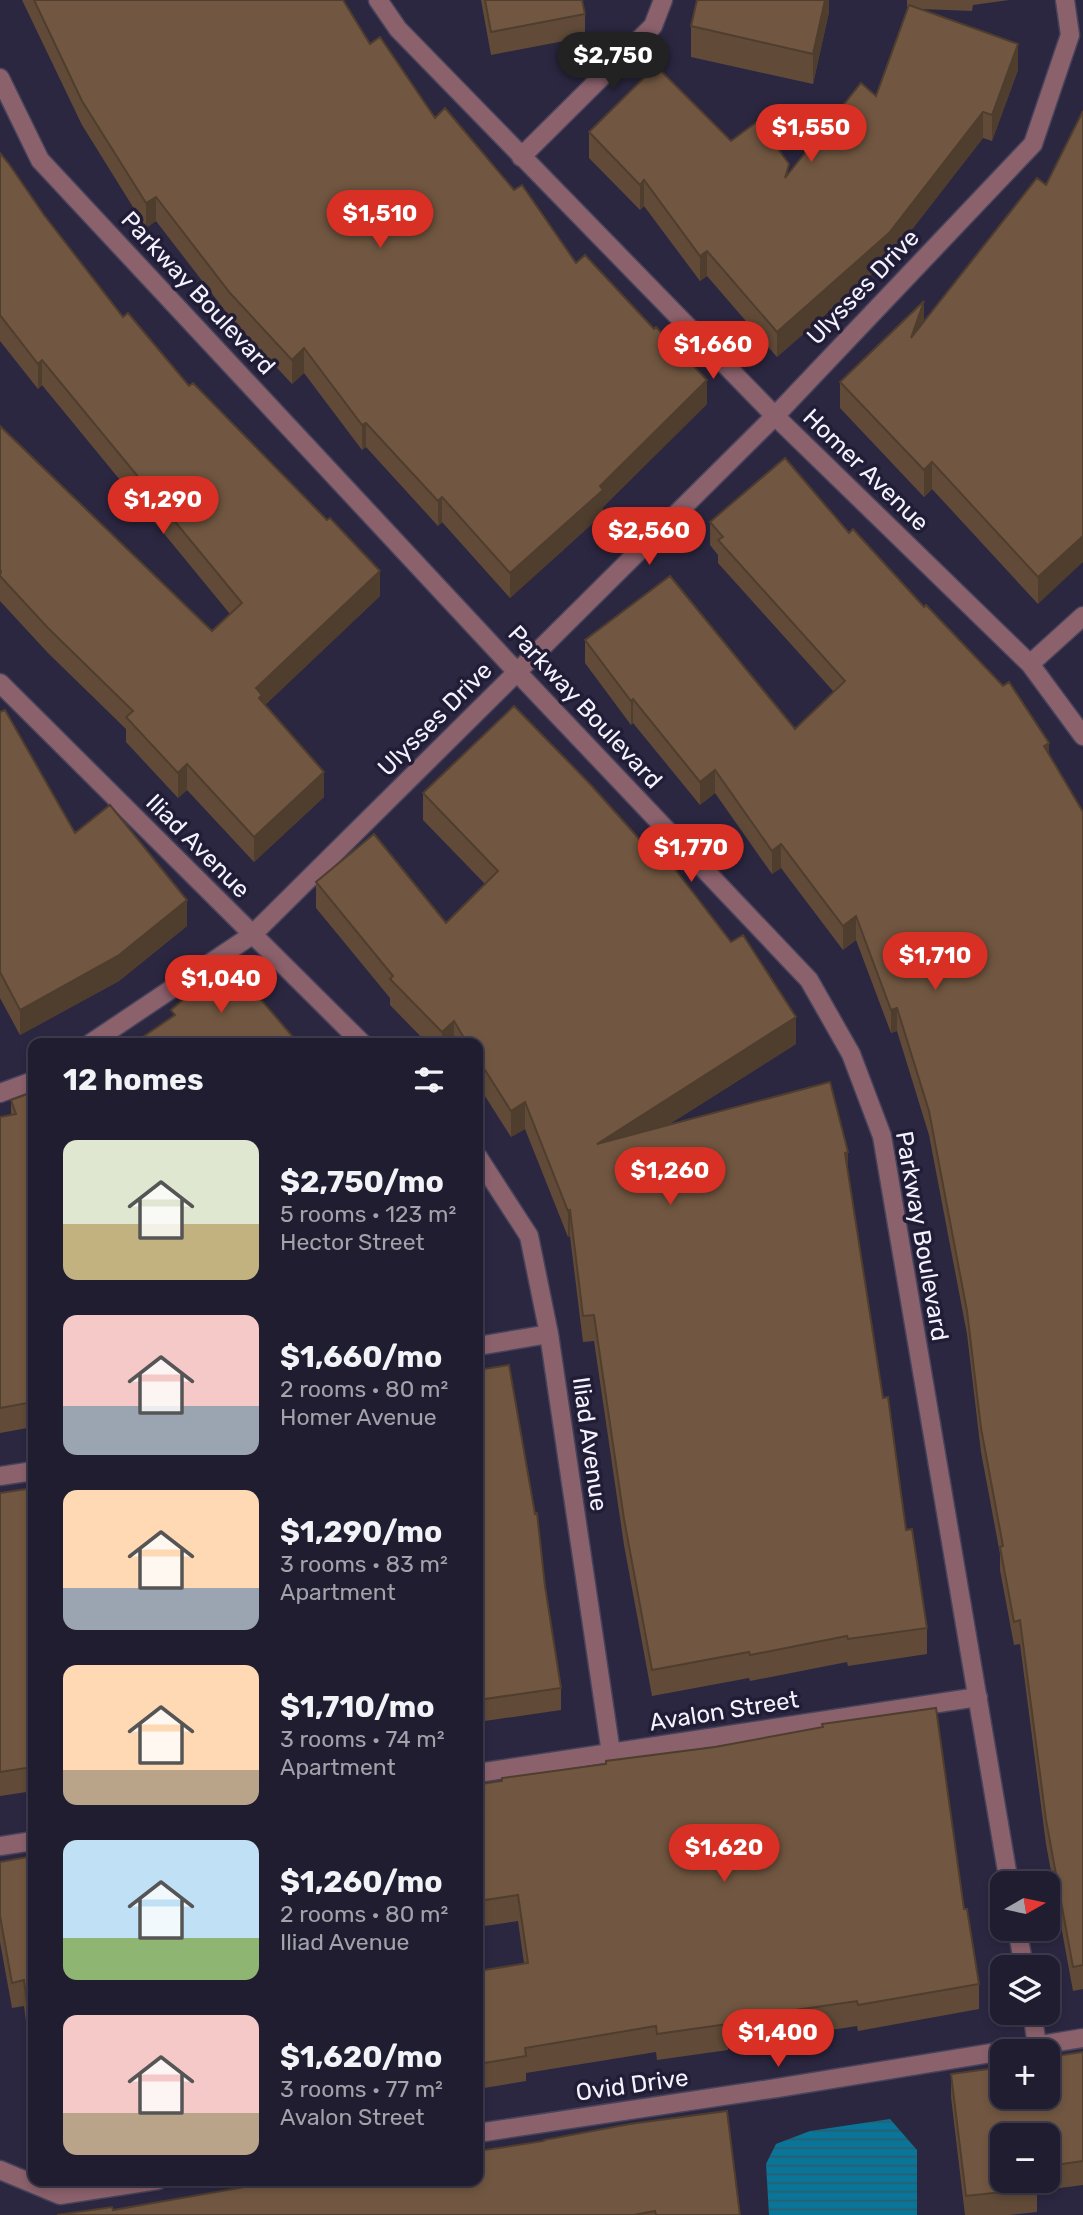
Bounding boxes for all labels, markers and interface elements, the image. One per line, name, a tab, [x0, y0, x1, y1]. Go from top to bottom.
pin: $2,750	[556, 32, 670, 92]
text: $2,750	[573, 41, 653, 69]
pin: $1,550	[754, 104, 868, 164]
text: $1,550	[772, 113, 850, 141]
pin: $1,510	[323, 190, 437, 250]
text: $1,510	[343, 199, 417, 227]
street label: Parkway Boulevard	[115, 206, 281, 380]
street label: Ulysses Drive	[801, 224, 925, 350]
pin: $1,660	[656, 322, 770, 381]
text: $1,660	[674, 330, 752, 358]
street label: Homer Avenue	[797, 403, 935, 537]
pin: $1,290	[106, 476, 220, 536]
text: $1,290	[124, 485, 202, 513]
pin: $2,560	[592, 508, 706, 567]
text: $2,560	[608, 516, 690, 544]
street label: Parkway Boulevard	[502, 620, 668, 794]
street label: Ulysses Drive	[372, 656, 498, 782]
street label: Iliad Avenue	[140, 788, 256, 904]
pin: $1,770	[634, 824, 748, 884]
text: $1,770	[654, 833, 728, 861]
pin: $1,710	[878, 932, 992, 992]
text: $1,710	[899, 941, 971, 969]
pin: $1,040	[164, 956, 278, 1015]
text: $1,040	[181, 964, 261, 992]
icon: filters	[410, 1061, 448, 1099]
text: 12 homes	[63, 1062, 204, 1098]
street label: Parkway Boulevard	[890, 1129, 954, 1343]
pin: $1,260	[613, 1148, 727, 1207]
text: $1,260	[631, 1156, 709, 1184]
text: $2,750/mo	[280, 1164, 444, 1200]
icon: home	[119, 1168, 203, 1252]
text: 5 rooms · 123 m²	[280, 1200, 456, 1228]
text: Hector Street	[280, 1228, 425, 1256]
text: $1,660/mo	[280, 1339, 442, 1375]
icon: home	[119, 1343, 203, 1427]
text: 2 rooms · 80 m²	[280, 1375, 448, 1403]
street label: Iliad Avenue	[567, 1375, 613, 1513]
text: Homer Avenue	[280, 1403, 437, 1431]
text: $1,290/mo	[280, 1514, 442, 1550]
icon: home	[119, 1518, 203, 1602]
text: 3 rooms · 83 m²	[280, 1550, 448, 1578]
text: Apartment	[280, 1578, 396, 1606]
street label: Avalon Street	[647, 1685, 801, 1737]
text: $1,710/mo	[280, 1689, 435, 1725]
icon: home	[119, 1693, 203, 1777]
text: 3 rooms · 74 m²	[280, 1725, 445, 1753]
text: Apartment	[280, 1753, 396, 1781]
pin: $1,620	[667, 1825, 781, 1884]
text: $1,620	[685, 1833, 763, 1861]
text: $1,260/mo	[280, 1864, 443, 1900]
icon: home	[119, 1868, 203, 1952]
north arrow	[990, 1871, 1060, 1941]
map controls	[990, 1871, 1060, 2193]
text: 2 rooms · 80 m²	[280, 1900, 448, 1928]
text: Iliad Avenue	[280, 1928, 409, 1956]
button: layers	[990, 1955, 1060, 2025]
pin: $1,400	[721, 2010, 835, 2069]
text: $1,400	[738, 2018, 818, 2046]
text: $1,620/mo	[280, 2039, 442, 2075]
button: +	[990, 2039, 1060, 2109]
icon: home	[119, 2043, 203, 2127]
street label: Ovid Drive	[574, 2063, 690, 2107]
text: 3 rooms · 77 m²	[280, 2075, 443, 2103]
text: Avalon Street	[280, 2103, 425, 2131]
button: −	[990, 2123, 1060, 2193]

